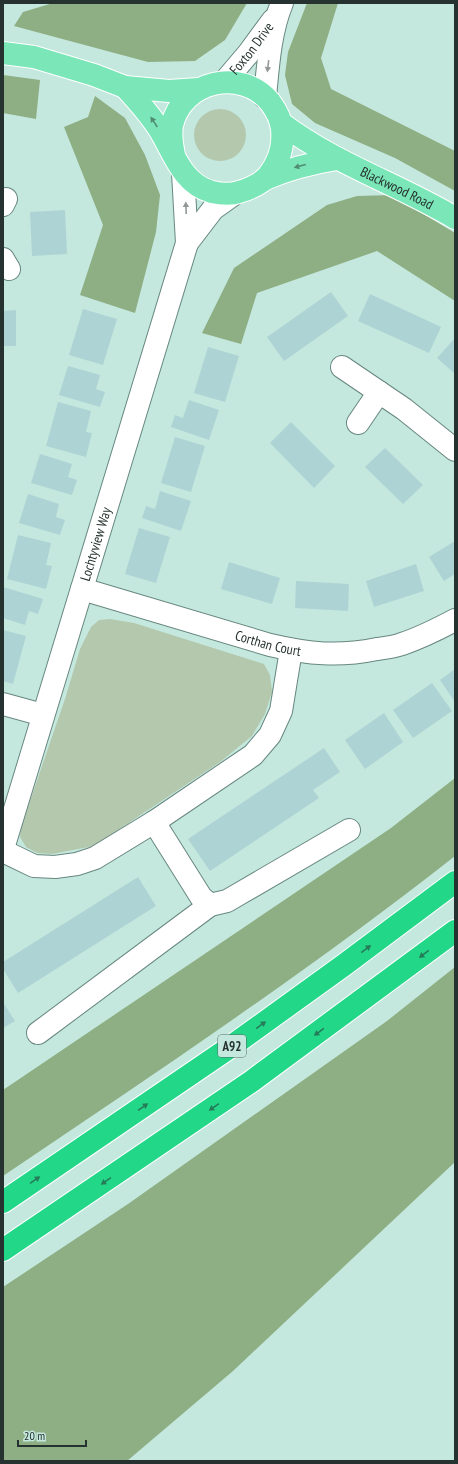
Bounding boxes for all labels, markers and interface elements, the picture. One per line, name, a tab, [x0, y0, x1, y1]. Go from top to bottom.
street label: Foxton Drive	[225, 18, 278, 78]
one-way arrow	[265, 60, 271, 72]
one-way arrow	[150, 117, 158, 127]
street label: Blackwood Road	[357, 162, 437, 213]
one-way arrow	[294, 164, 307, 170]
one-way arrow	[182, 202, 189, 214]
street label: Lochtyview Way	[76, 504, 115, 583]
street label: Corthan Court	[233, 626, 302, 660]
one-way arrow	[361, 944, 372, 953]
one-way arrow	[418, 950, 429, 958]
one-way arrow	[256, 1021, 266, 1029]
one-way arrow	[314, 1028, 325, 1036]
road number: A92	[218, 1035, 246, 1057]
one-way arrow	[138, 1103, 148, 1111]
one-way arrow	[208, 1103, 219, 1111]
one-way arrow	[30, 1176, 41, 1184]
one-way arrow	[101, 1177, 112, 1185]
scale bar	[18, 1422, 86, 1448]
text: 20 m	[24, 1428, 45, 1443]

